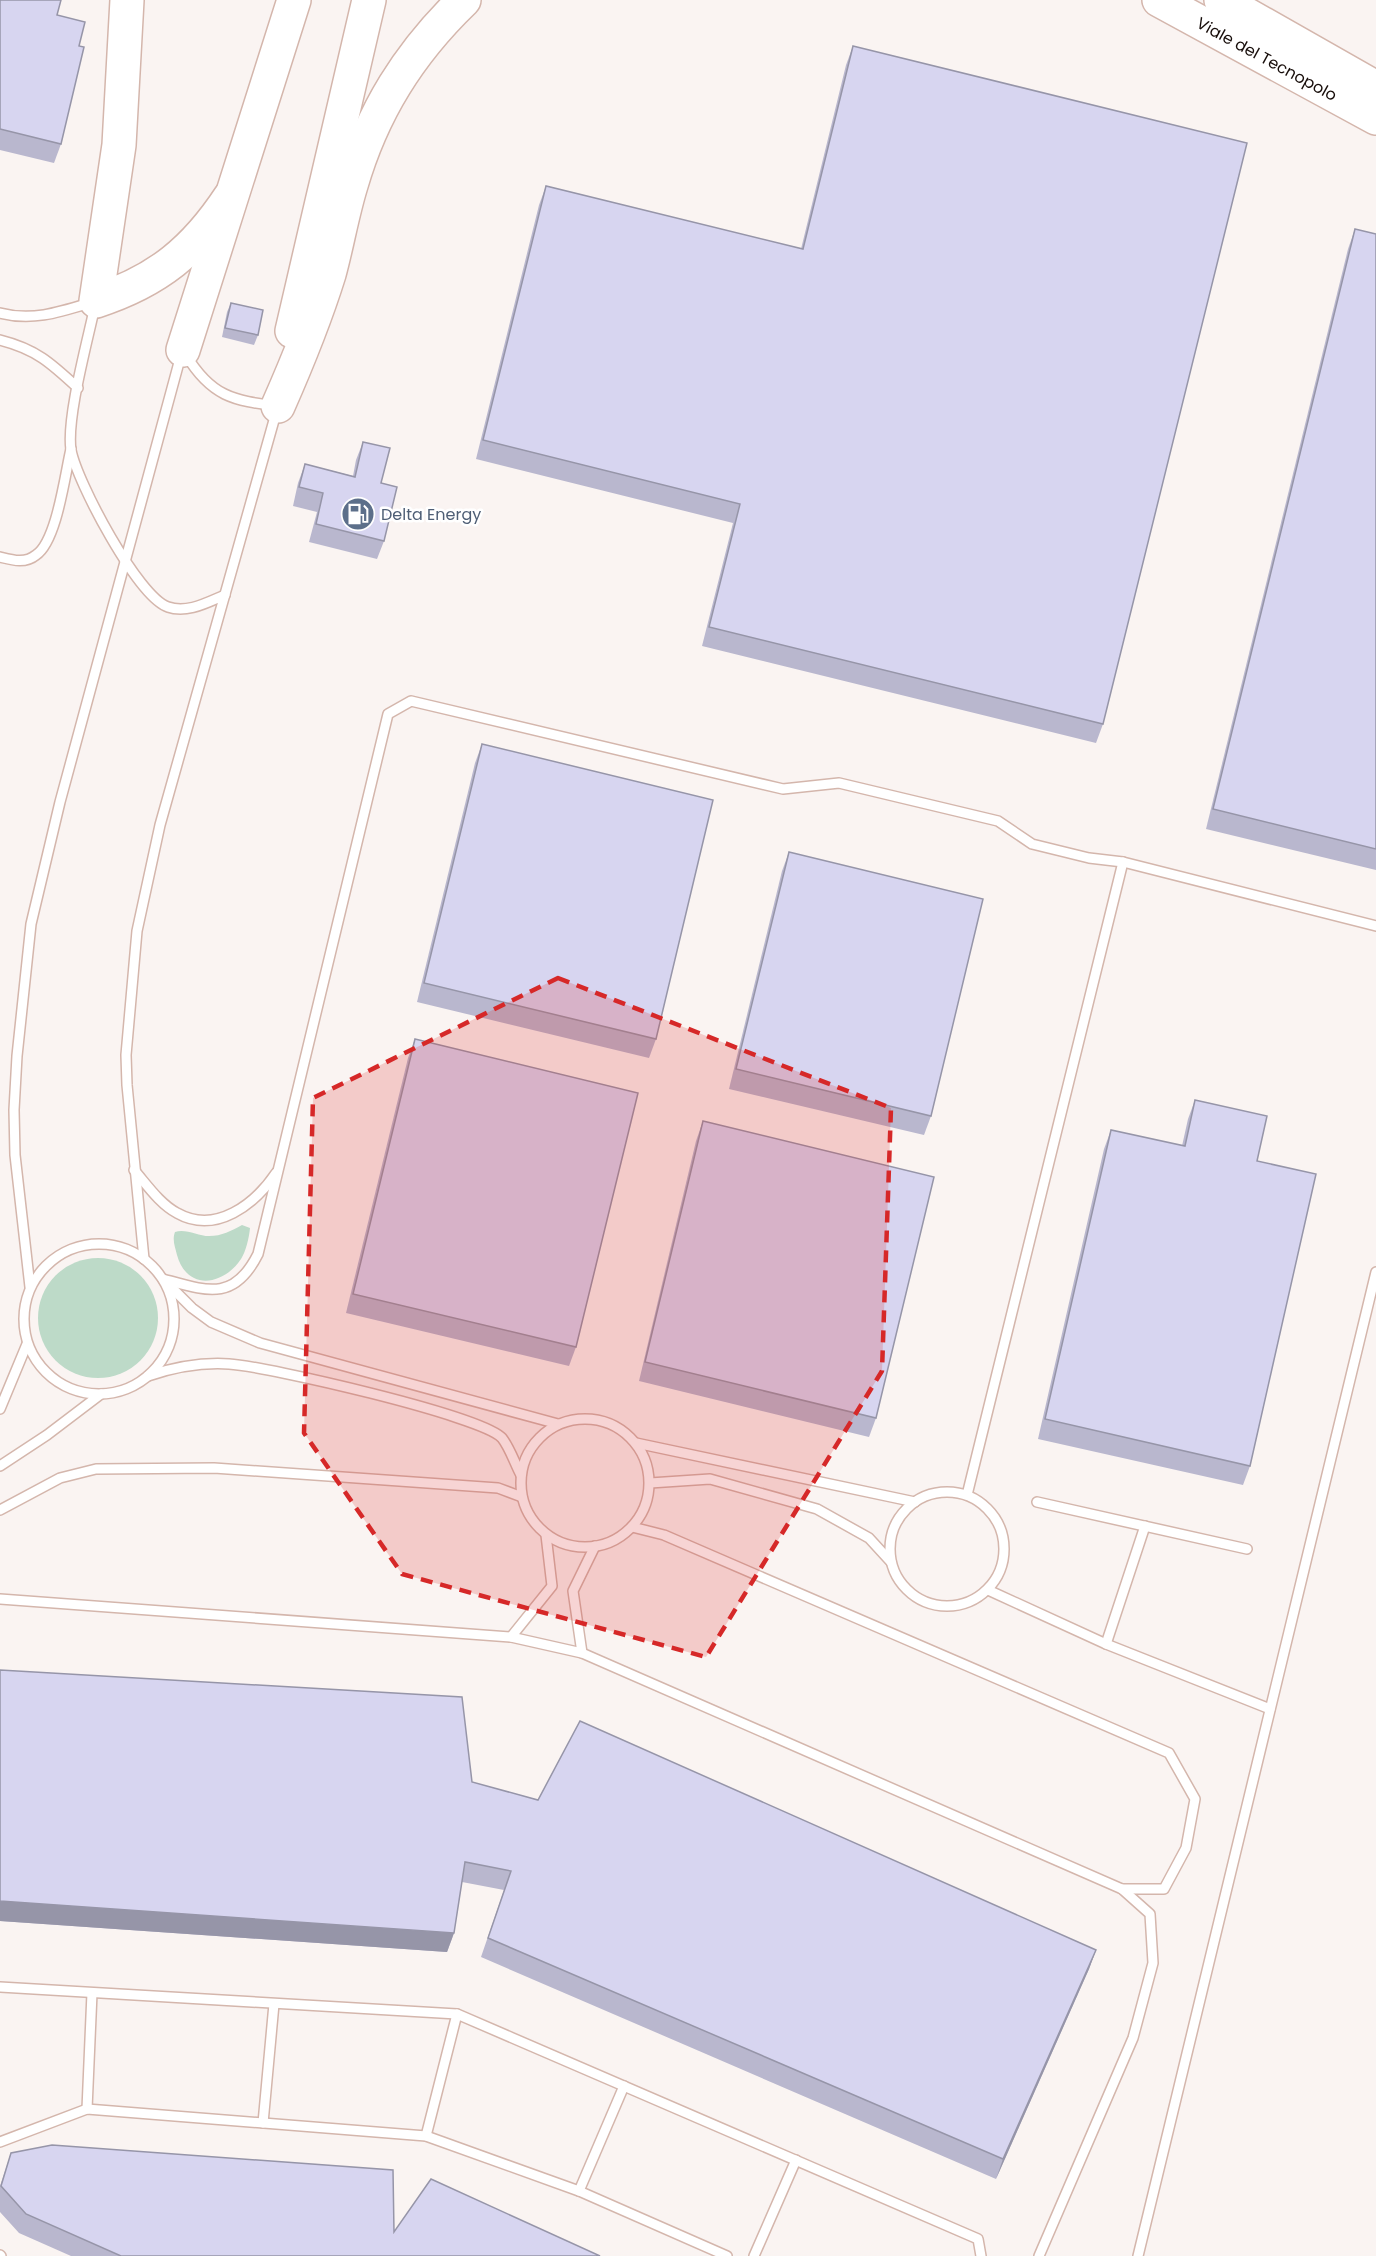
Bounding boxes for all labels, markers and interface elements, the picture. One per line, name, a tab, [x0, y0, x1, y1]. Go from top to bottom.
street label: Viale del Tecnopolo	[1193, 11, 1341, 106]
fuel station icon: Delta Energy	[340, 496, 376, 532]
place label: Delta Energy	[381, 503, 481, 526]

